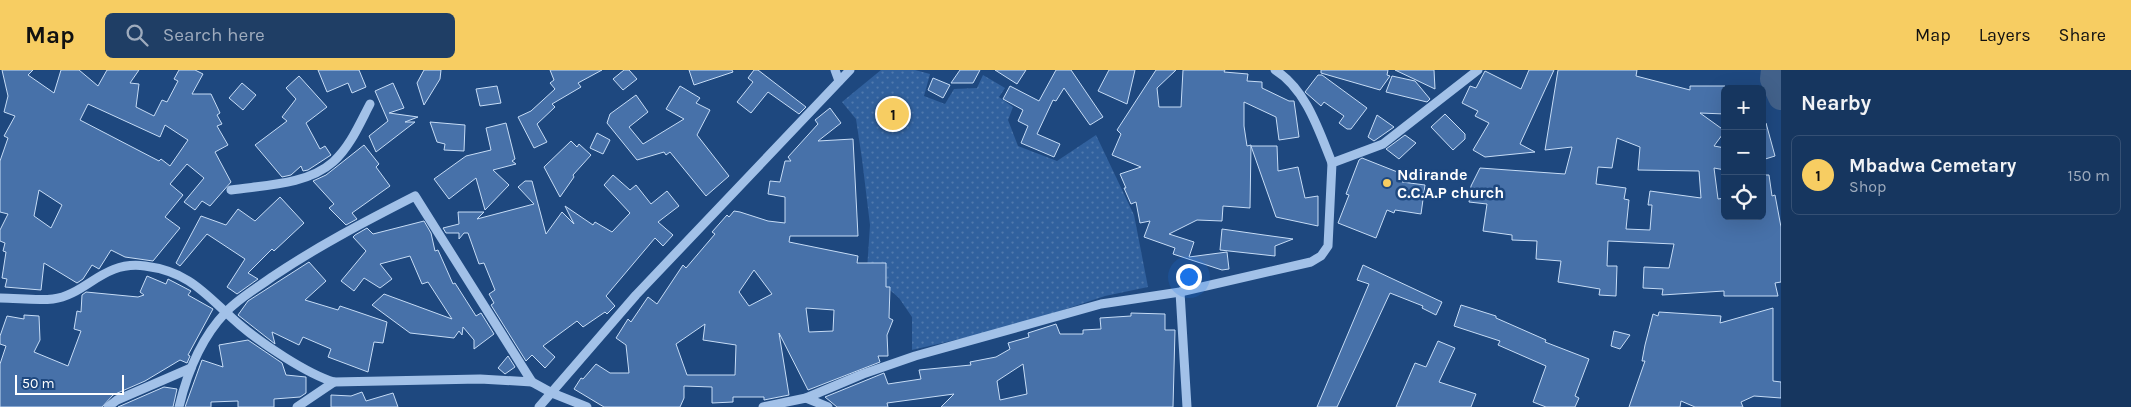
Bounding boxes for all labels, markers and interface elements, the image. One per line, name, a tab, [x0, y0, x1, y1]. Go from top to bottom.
search box	[105, 13, 455, 58]
text: Map	[25, 21, 75, 49]
icon: search	[123, 21, 151, 49]
text: Search here	[163, 24, 265, 46]
text: Map	[1915, 24, 1951, 46]
text: Layers	[1979, 24, 2031, 46]
text: Share	[2059, 24, 2106, 46]
map controls	[1721, 85, 1766, 220]
button: +	[1721, 85, 1766, 130]
text: Nearby	[1801, 91, 1871, 115]
pin: 1	[877, 95, 909, 133]
button: −	[1721, 130, 1766, 175]
text: Mbadwa Cemetary	[1849, 155, 2016, 177]
place label: Ndirande C.C.A.P church	[1397, 165, 1504, 202]
text: 1	[1815, 166, 1821, 185]
text: 150 m	[2067, 166, 2110, 185]
button: locate	[1721, 175, 1766, 220]
marker: Ndirande C.C.A.P church	[1381, 177, 1393, 189]
text: Shop	[1849, 177, 1886, 196]
your location	[1176, 264, 1202, 290]
scale bar	[15, 372, 124, 395]
text: 50 m	[22, 375, 55, 392]

